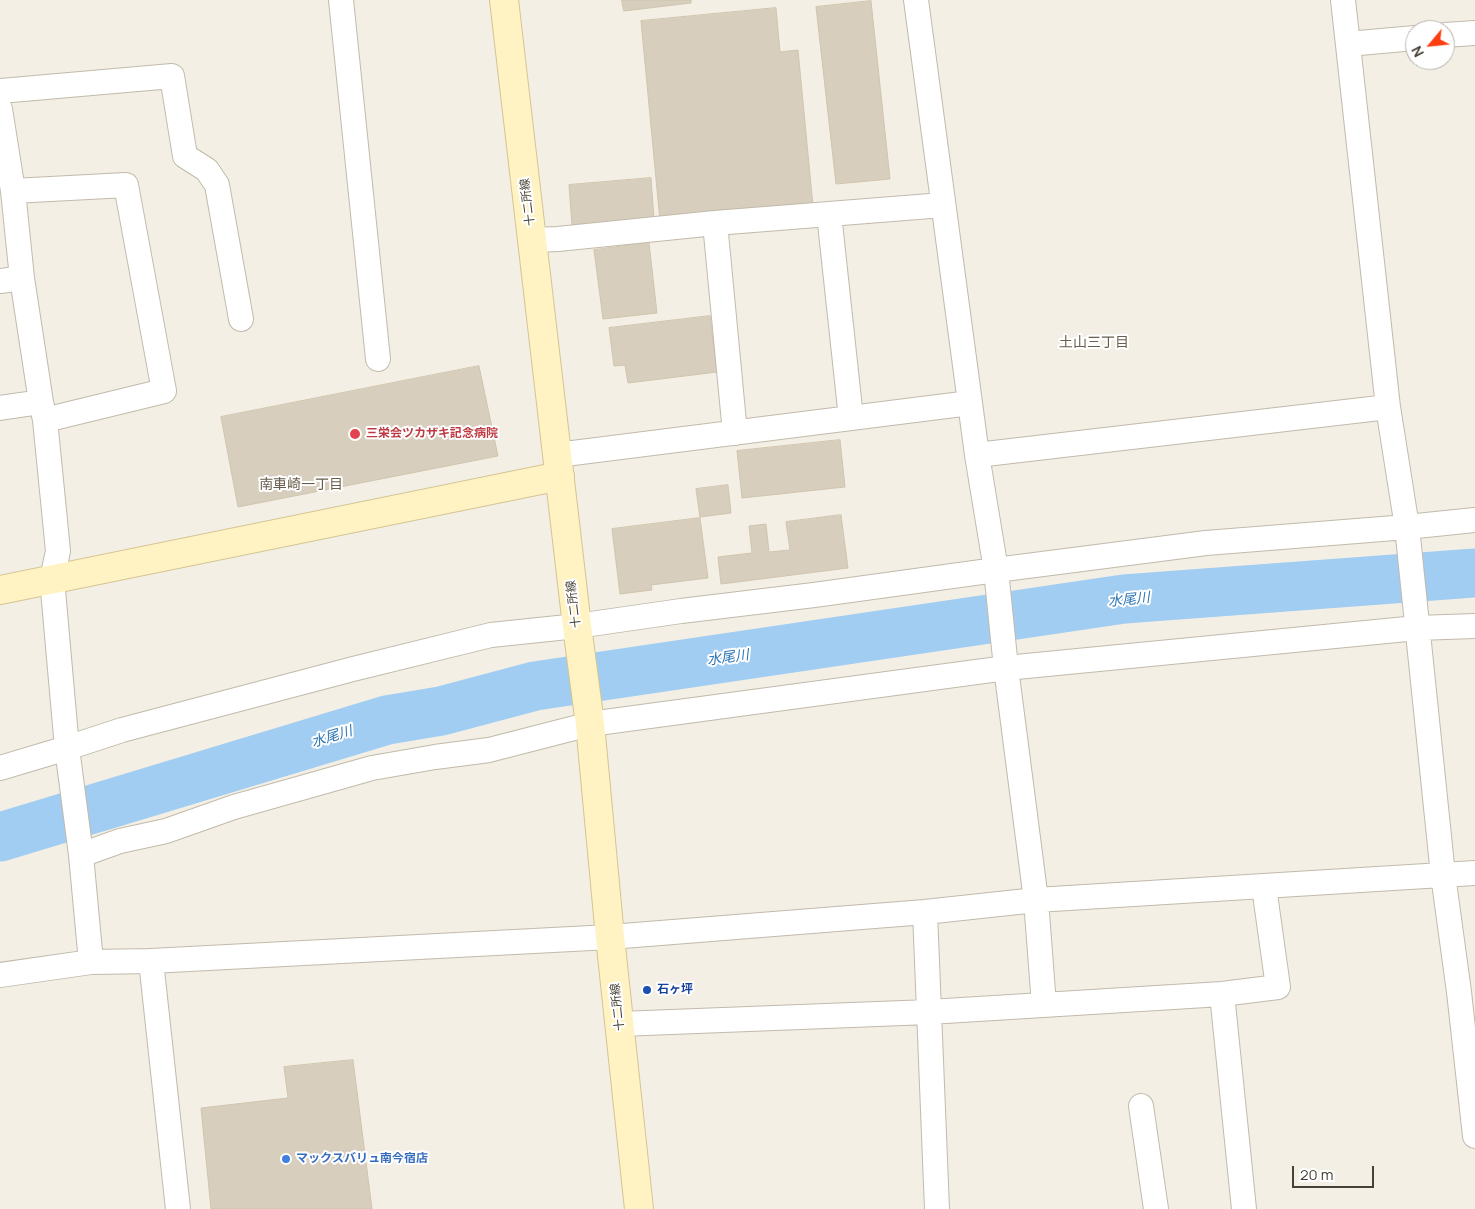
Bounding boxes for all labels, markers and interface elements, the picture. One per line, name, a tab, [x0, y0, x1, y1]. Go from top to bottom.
north arrow	[1405, 20, 1455, 70]
text: N	[1406, 43, 1428, 61]
street label: 十二所線	[518, 177, 538, 227]
district label: 土山三丁目	[1059, 335, 1129, 351]
marker: 三栄会ツカザキ記念病院	[348, 427, 362, 441]
place label: 三栄会ツカザキ記念病院	[366, 427, 498, 441]
district label: 南車崎一丁目	[259, 477, 343, 493]
street label: 十二所線	[564, 579, 584, 629]
water label: 水尾川	[1107, 589, 1151, 611]
water label: 水尾川	[706, 647, 750, 669]
water label: 水尾川	[309, 723, 355, 751]
street label: 十二所線	[608, 982, 628, 1032]
place label: 石ヶ坪	[657, 983, 693, 997]
marker: 石ヶ坪	[641, 984, 653, 996]
place label: マックスバリュ南今宿店	[296, 1152, 428, 1166]
marker: マックスバリュ南今宿店	[280, 1153, 292, 1165]
scale bar	[1295, 1156, 1378, 1188]
text: 20 m	[1300, 1164, 1333, 1185]

